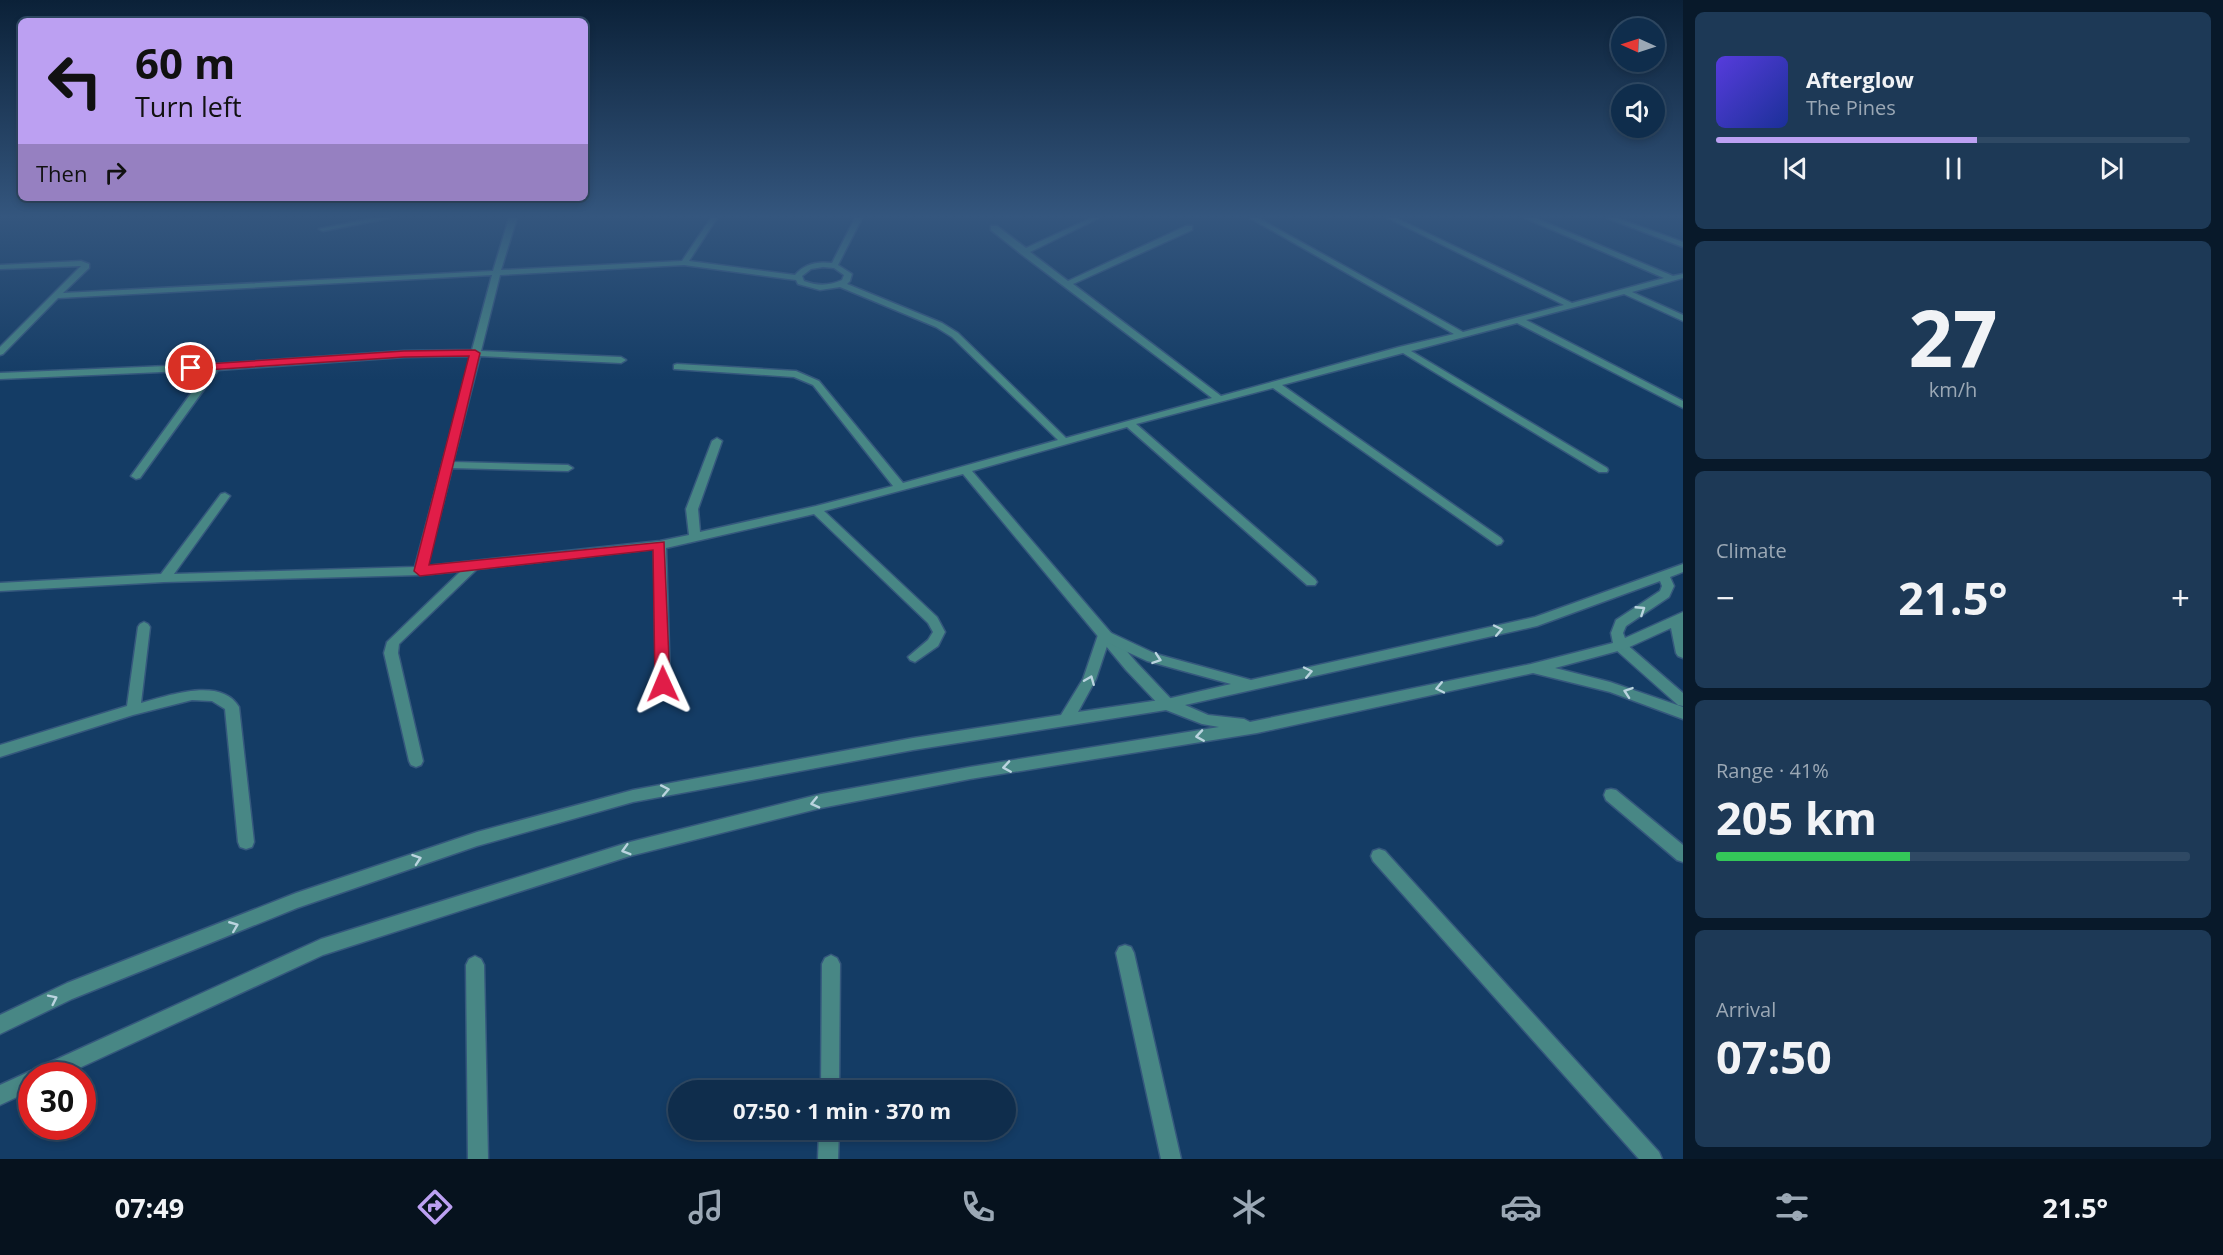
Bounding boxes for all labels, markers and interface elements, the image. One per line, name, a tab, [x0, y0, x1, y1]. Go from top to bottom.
north arrow	[1611, 18, 1665, 72]
map controls	[1611, 18, 1665, 138]
text: 60 m	[135, 34, 235, 91]
icon: left	[36, 42, 114, 120]
text: Afterglow	[1806, 64, 1914, 94]
button: sound	[1611, 84, 1665, 138]
text: Turn left	[135, 88, 242, 125]
text: The Pines	[1806, 94, 1896, 121]
icon: previous	[1779, 152, 1812, 185]
icon: pause	[1937, 152, 1970, 185]
icon: next	[2095, 152, 2128, 185]
icon: right	[99, 156, 132, 189]
text: Then	[36, 158, 87, 188]
text: 27	[1908, 284, 1998, 390]
pin	[165, 342, 216, 393]
icon: arrive	[174, 351, 207, 384]
text: km/h	[1929, 376, 1977, 403]
text: Climate	[1716, 537, 1787, 564]
text: 21.5°	[1898, 567, 2008, 628]
text: −	[1716, 575, 1735, 620]
text: +	[2171, 575, 2190, 620]
one-way arrow	[1635, 605, 1645, 617]
one-way arrow	[1493, 624, 1503, 637]
one-way arrow	[1151, 651, 1162, 664]
position arrow	[631, 652, 695, 716]
one-way arrow	[1302, 666, 1312, 679]
one-way arrow	[1083, 675, 1095, 686]
one-way arrow	[1435, 681, 1445, 694]
one-way arrow	[1624, 687, 1634, 700]
one-way arrow	[1195, 729, 1205, 742]
text: Range · 41%	[1716, 757, 1829, 784]
one-way arrow	[1003, 760, 1013, 773]
one-way arrow	[660, 784, 670, 797]
text: 205 km	[1716, 787, 1877, 848]
one-way arrow	[811, 795, 821, 808]
one-way arrow	[621, 843, 632, 855]
one-way arrow	[411, 854, 422, 867]
one-way arrow	[227, 921, 238, 933]
one-way arrow	[46, 995, 57, 1007]
text: Arrival	[1716, 996, 1776, 1023]
text: 07:50	[1716, 1026, 1832, 1087]
speed limit sign: 30	[18, 1062, 96, 1140]
text: 07:50 · 1 min · 370 m	[733, 1095, 951, 1125]
icon: directions	[414, 1186, 456, 1228]
icon: music	[685, 1186, 727, 1228]
icon: phone	[957, 1186, 999, 1228]
icon: climate	[1228, 1186, 1270, 1228]
icon: car	[1500, 1186, 1542, 1228]
icon: filters	[1771, 1186, 1813, 1228]
text: 07:49	[115, 1189, 184, 1226]
text: 21.5°	[2043, 1189, 2108, 1226]

